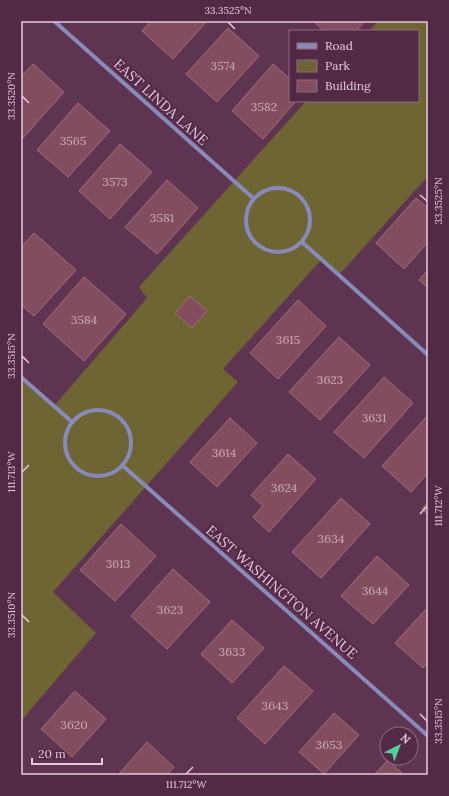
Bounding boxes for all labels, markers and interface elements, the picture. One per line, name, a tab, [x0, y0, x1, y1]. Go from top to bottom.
text: 33.3525°N	[204, 4, 252, 17]
legend	[289, 30, 419, 102]
text: Road	[325, 38, 353, 53]
street label: EAST LINDA LANE	[110, 55, 212, 149]
house number: 3574	[210, 58, 236, 73]
text: Park	[325, 58, 351, 73]
text: 33.3520°N	[5, 72, 18, 120]
text: Building	[325, 78, 371, 93]
house number: 3582	[251, 99, 277, 114]
house number: 3565	[60, 133, 86, 148]
house number: 3573	[102, 174, 128, 189]
text: 33.3525°N	[432, 177, 445, 225]
house number: 3581	[150, 210, 174, 225]
house number: 3584	[71, 312, 98, 327]
house number: 3615	[276, 332, 300, 347]
text: 33.3515°N	[5, 333, 18, 379]
house number: 3623	[317, 372, 344, 387]
house number: 3631	[362, 410, 386, 425]
house number: 3614	[212, 445, 237, 460]
text: 111.713°W	[5, 451, 18, 492]
house number: 3624	[271, 480, 298, 495]
text: 111.712°W	[432, 485, 445, 526]
street label: EAST WASHINGTON AVENUE	[202, 521, 362, 663]
house number: 3634	[318, 531, 345, 546]
house number: 3613	[106, 556, 131, 571]
house number: 3644	[362, 583, 389, 598]
text: 33.3510°N	[5, 592, 18, 638]
house number: 3623	[157, 602, 184, 617]
house number: 3633	[219, 644, 246, 659]
house number: 3643	[262, 698, 289, 713]
text: 33.3515°N	[432, 698, 445, 744]
house number: 3620	[60, 717, 88, 732]
north arrow	[379, 726, 419, 766]
text: N	[398, 731, 414, 747]
house number: 3653	[316, 737, 343, 752]
scale bar	[32, 740, 102, 766]
text: 20 m	[38, 746, 66, 761]
text: 111.712°W	[166, 778, 207, 791]

